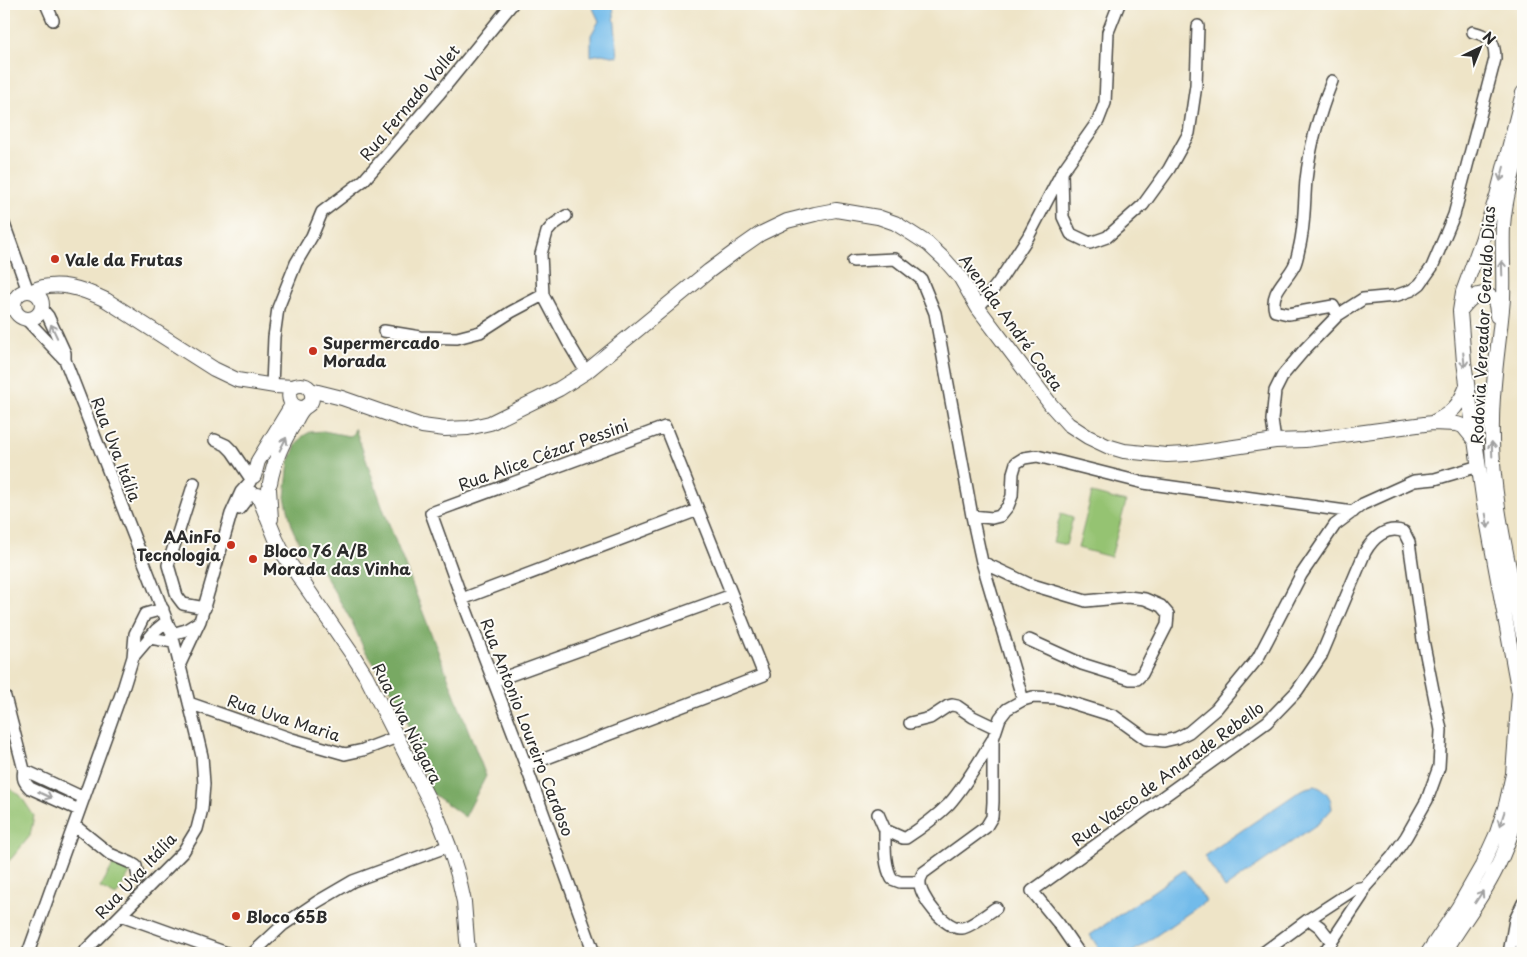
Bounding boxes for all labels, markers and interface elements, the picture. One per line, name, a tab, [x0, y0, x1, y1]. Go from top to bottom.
north arrow	[1454, 22, 1504, 72]
text: N	[1478, 27, 1500, 50]
street label: Rua Fernado Vollet	[353, 39, 465, 165]
one-way arrow	[1497, 166, 1506, 182]
street label: Rodovia Vereador Geraldo Dias	[1464, 205, 1500, 445]
place label: Vale da Frutas	[65, 247, 183, 271]
street label: Avenida André Costa	[954, 249, 1070, 395]
marker: Vale da Frutas	[49, 253, 61, 265]
one-way arrow	[1498, 260, 1507, 276]
one-way arrow	[49, 324, 59, 339]
place label: Supermercado Morada	[323, 330, 440, 372]
marker: Supermercado Morada	[307, 345, 319, 357]
one-way arrow	[1459, 352, 1469, 368]
street label: Rua Uva Itália	[86, 393, 148, 505]
street label: Rua Alice Cézar Pessini	[454, 412, 632, 496]
one-way arrow	[279, 437, 288, 452]
one-way arrow	[1488, 441, 1497, 457]
one-way arrow	[1483, 512, 1493, 528]
place label: AAinFo Tecnologia	[136, 524, 221, 566]
place label: Bloco 76 A/B Morada das Vinha	[263, 538, 411, 580]
marker: AAinFo Tecnologia	[225, 539, 237, 551]
marker: Bloco 76 A/B Morada das Vinha	[247, 553, 259, 565]
street label: Rua Antonio Loureiro Cardoso	[475, 614, 581, 840]
street label: Rua Uva Niágara	[367, 658, 449, 788]
street label: Rua Uva Maria	[224, 687, 344, 747]
street label: Rua Vasco de Andrade Rebello	[1066, 695, 1268, 851]
one-way arrow	[37, 790, 52, 800]
one-way arrow	[1497, 810, 1506, 826]
street label: Rua Uva Itália	[89, 826, 181, 923]
one-way arrow	[1474, 891, 1484, 905]
place label: Bloco 65B	[246, 904, 328, 928]
marker: Bloco 65B	[230, 910, 242, 922]

